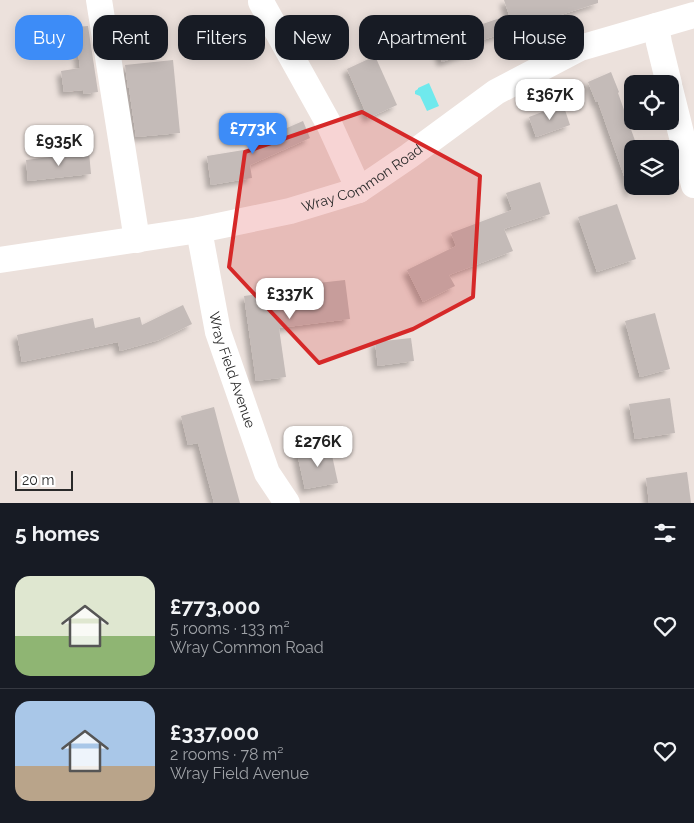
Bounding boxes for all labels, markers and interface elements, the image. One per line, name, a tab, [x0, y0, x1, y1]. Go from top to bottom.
chip: Buy	[15, 15, 83, 60]
chip: Rent	[93, 15, 168, 60]
chip: Filters	[178, 15, 265, 60]
chip: New	[275, 15, 349, 60]
chip: Apartment	[359, 15, 484, 60]
chip: House	[494, 15, 584, 60]
map controls	[624, 75, 679, 195]
button: locate	[624, 75, 679, 130]
pin: £367K	[515, 78, 585, 121]
text: £367K	[526, 85, 574, 104]
pin: £773K	[218, 112, 288, 155]
text: £773K	[230, 119, 276, 138]
pin: £935K	[24, 124, 94, 167]
text: £935K	[36, 131, 82, 150]
button: layers	[624, 140, 679, 195]
street label: Wray Common Road	[300, 141, 425, 215]
pin: £337K	[255, 278, 325, 320]
text: £337K	[267, 284, 313, 303]
street label: Wray Field Avenue	[206, 310, 259, 430]
pin: £276K	[283, 426, 353, 468]
text: £276K	[294, 432, 342, 451]
scale bar	[15, 468, 72, 491]
text: 20 m	[22, 472, 54, 488]
icon: filters	[651, 519, 679, 547]
text: 5 homes	[15, 521, 100, 546]
text: £773,000	[170, 594, 260, 619]
icon: home	[55, 596, 115, 656]
icon: heart	[651, 612, 679, 640]
text: 5 rooms · 133 m²	[170, 619, 290, 638]
text: Wray Common Road	[170, 638, 324, 657]
text: £337,000	[170, 720, 259, 745]
icon: home	[55, 721, 115, 781]
icon: heart	[651, 737, 679, 765]
text: 2 rooms · 78 m²	[170, 745, 283, 764]
text: Wray Field Avenue	[170, 764, 309, 783]

